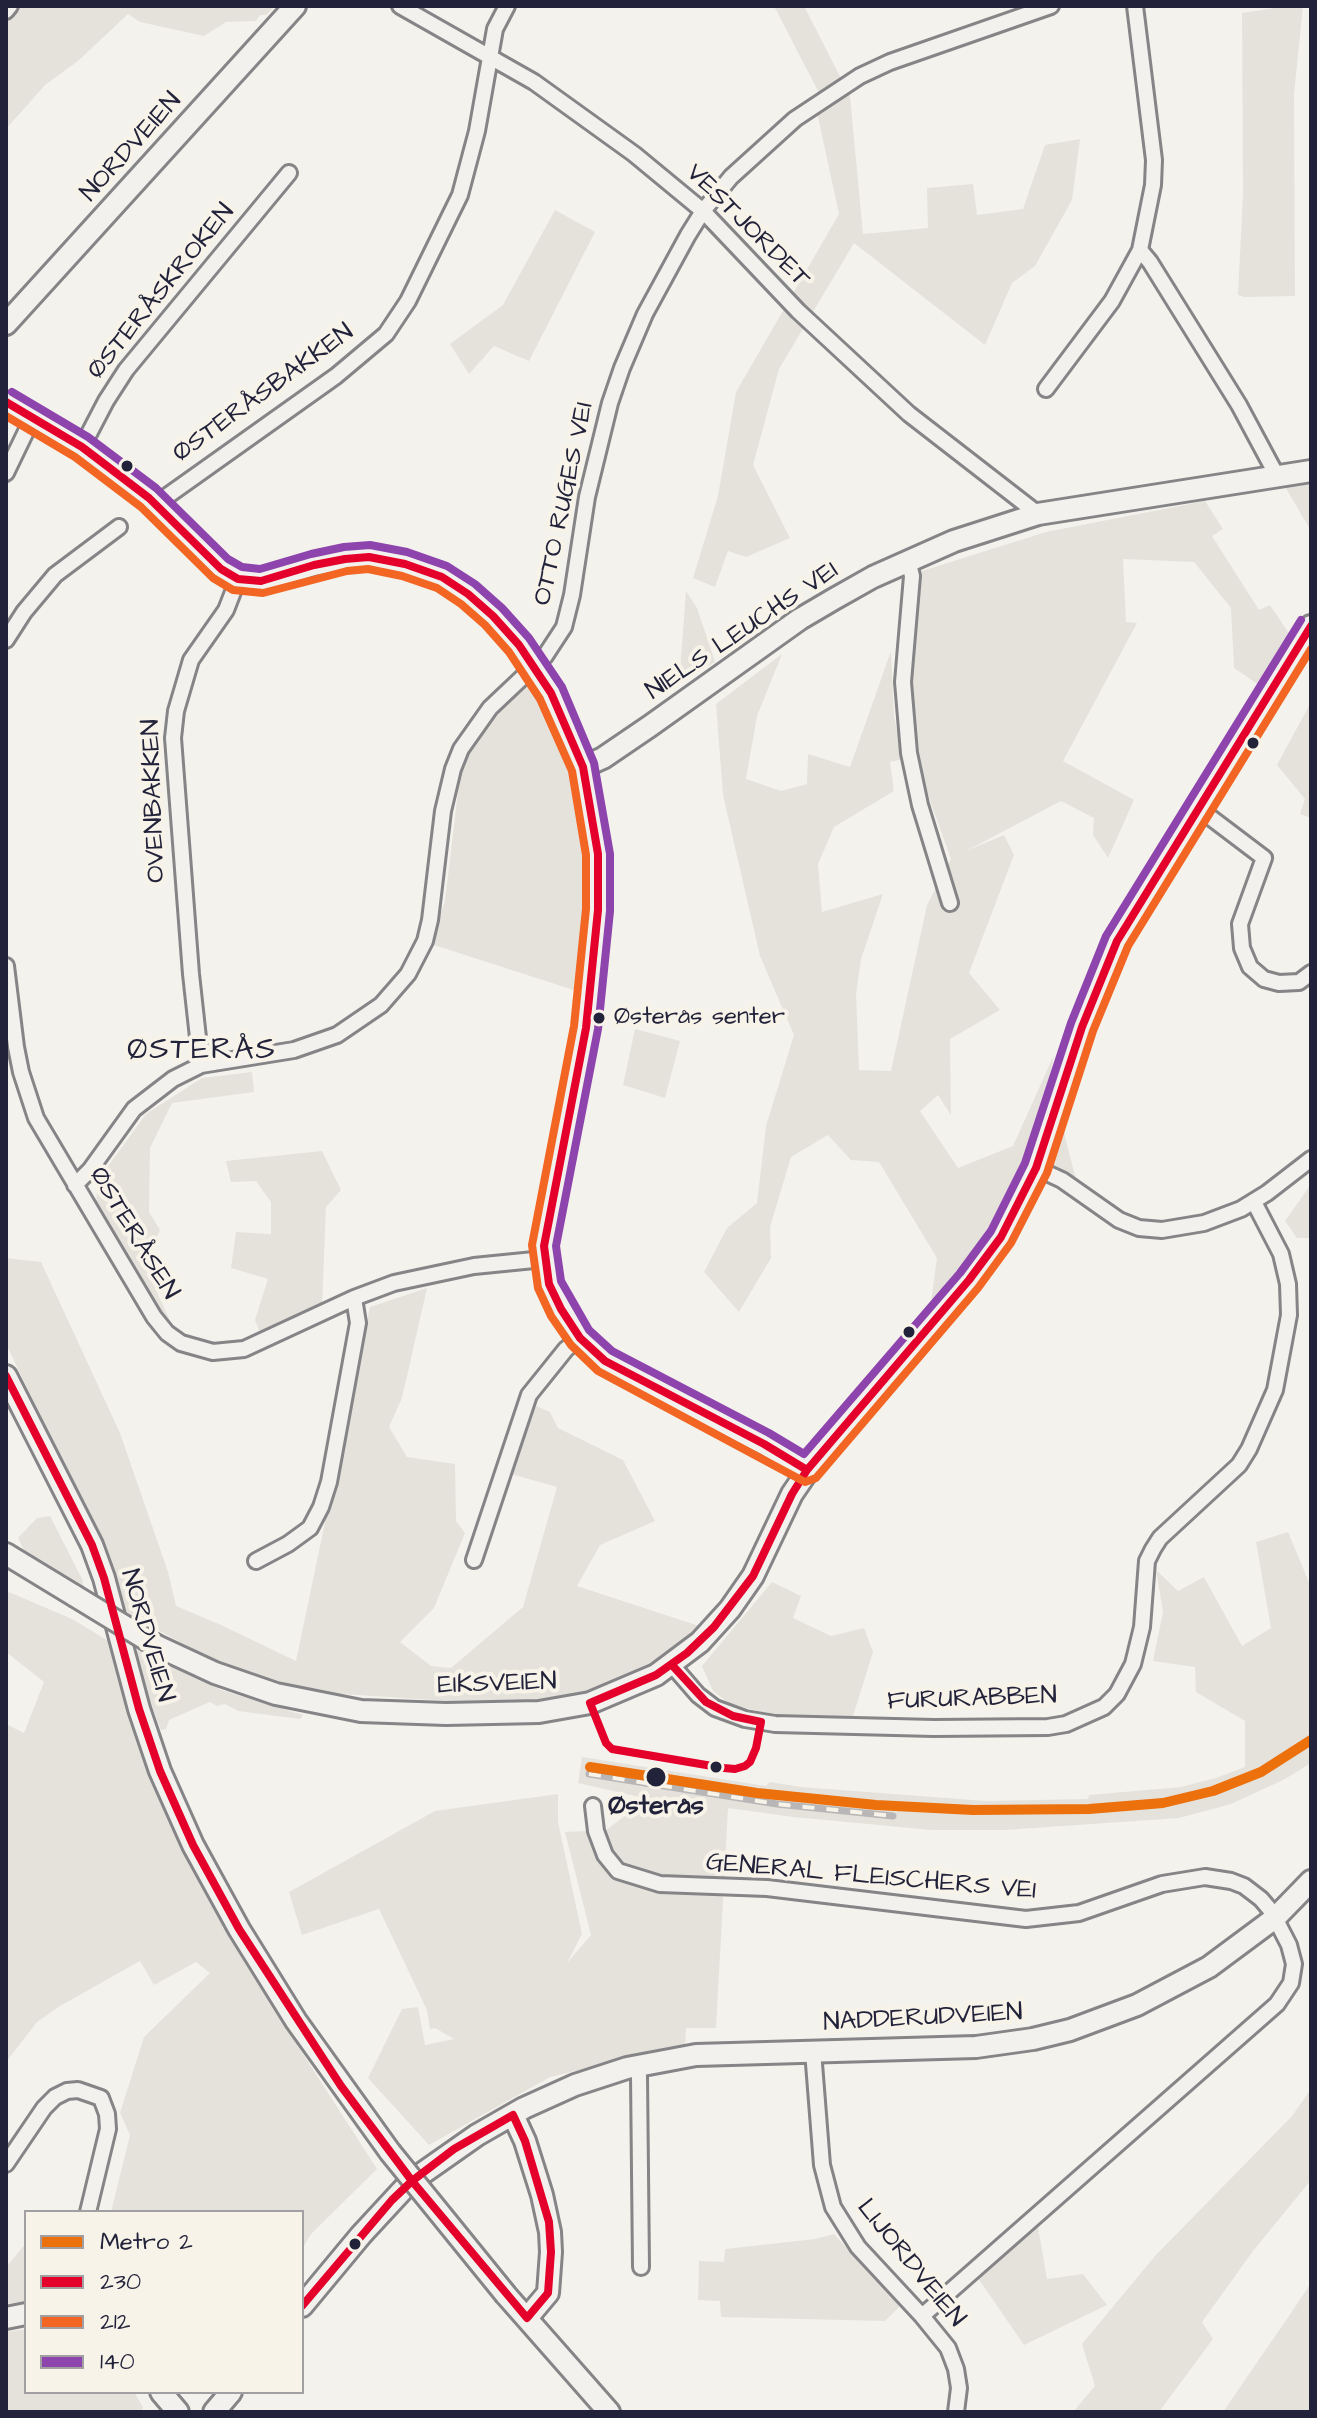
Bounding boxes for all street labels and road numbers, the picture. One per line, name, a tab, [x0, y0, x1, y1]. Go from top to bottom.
street label: NORDVEIEN	[75, 87, 189, 209]
street label: VESTJORDET	[678, 158, 816, 296]
street label: ØSTERÅSKROKEN	[82, 198, 242, 386]
street label: ØSTERÅSBAKKEN	[167, 318, 361, 470]
street label: OTTO RUGES VEI	[528, 400, 602, 608]
street label: NIELS LEUCHS VEI	[641, 556, 845, 708]
street label: OVENBAKKEN	[137, 719, 173, 883]
street label: ØSTERÅSEN	[81, 1162, 185, 1306]
street label: NORDVEIEN	[112, 1566, 180, 1706]
street label: EIKSVEIEN	[437, 1667, 557, 1703]
street label: FURURABBEN	[887, 1681, 1057, 1719]
street label: GENERAL FLEISCHERS VEI	[705, 1848, 1037, 1908]
street label: NADDERUDVEIEN	[823, 1998, 1023, 2040]
street label: LIJORDVEIEN	[849, 2194, 971, 2334]

